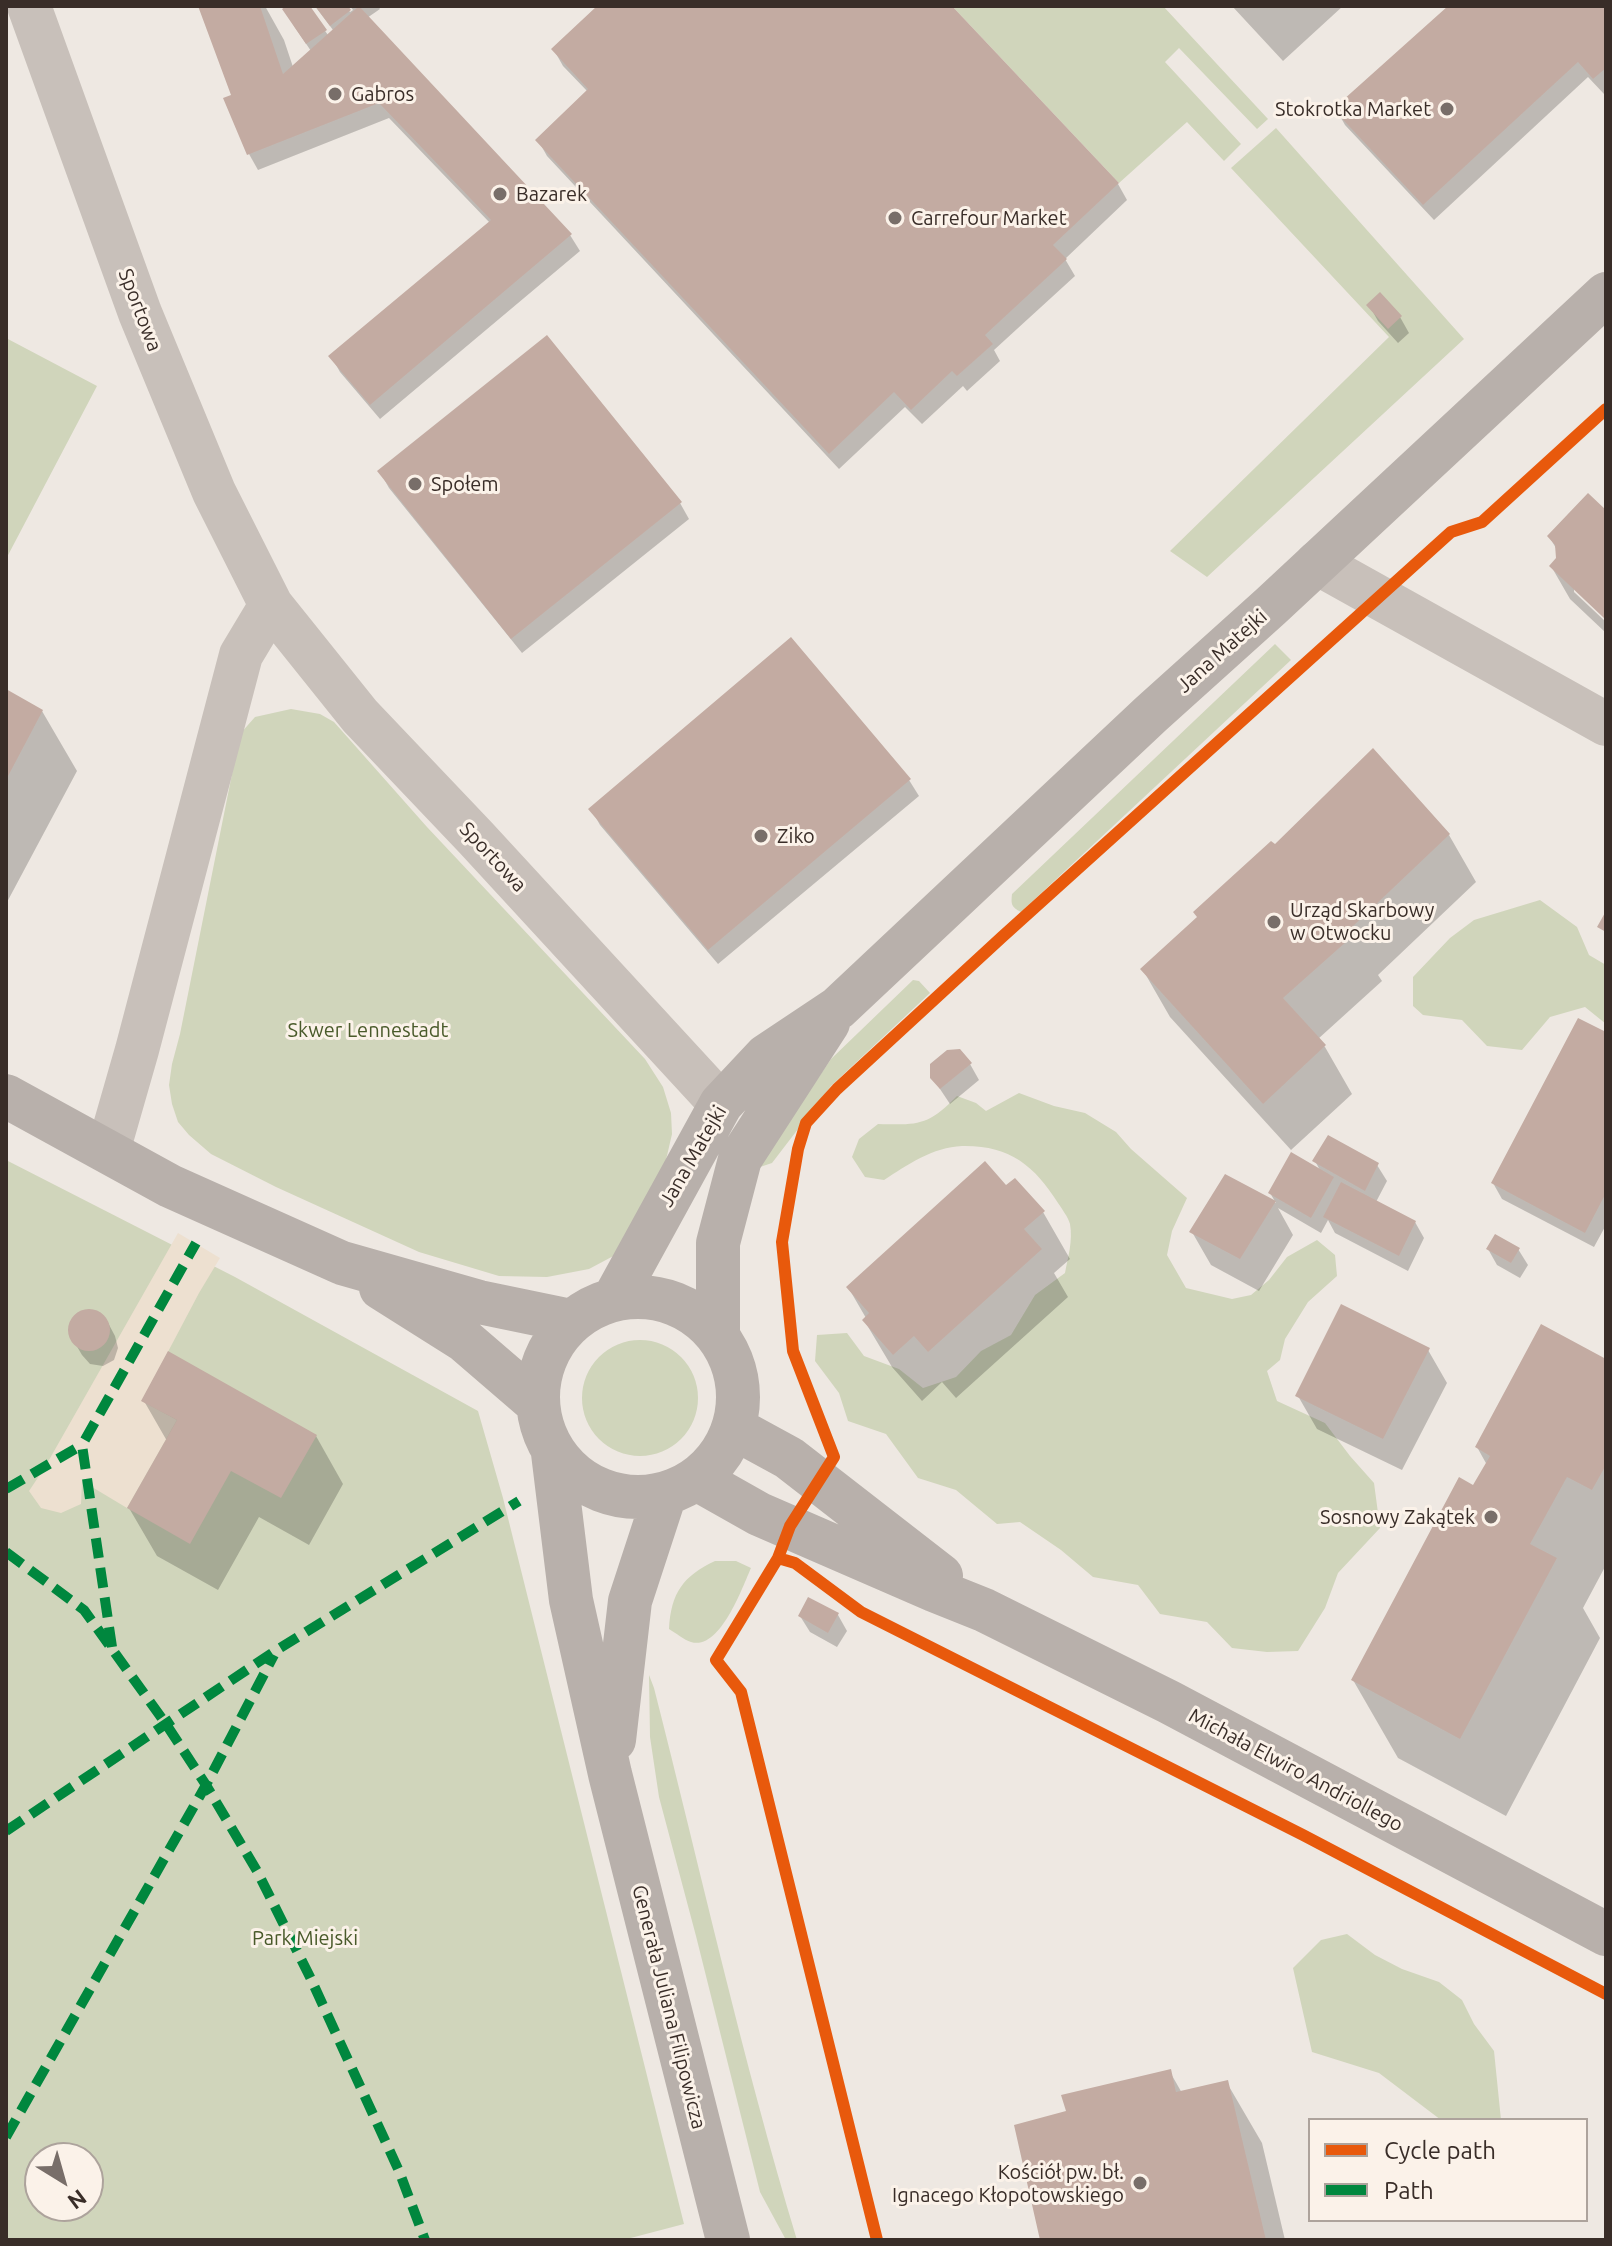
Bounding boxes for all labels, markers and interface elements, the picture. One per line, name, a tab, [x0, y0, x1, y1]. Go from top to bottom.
place label: Gabros	[351, 82, 414, 106]
marker: Gabros	[326, 85, 344, 103]
place label: Stokrotka Market	[1275, 97, 1431, 121]
marker: Stokrotka Market	[1438, 100, 1456, 118]
place label: Bazarek	[516, 182, 587, 206]
marker: Bazarek	[491, 185, 509, 203]
place label: Carrefour Market	[911, 206, 1067, 230]
marker: Carrefour Market	[886, 209, 904, 227]
street label: Sportowa	[113, 265, 167, 355]
place label: Społem	[431, 472, 499, 496]
marker: Społem	[406, 475, 424, 493]
street label: Jana Matejki	[1172, 604, 1272, 698]
street label: Sportowa	[455, 817, 531, 897]
place label: Ziko	[777, 824, 815, 848]
marker: Ziko	[752, 827, 770, 845]
place label: Urząd Skarbowy w Otwocku	[1290, 898, 1434, 945]
marker: Urząd Skarbowy w Otwocku	[1265, 913, 1283, 931]
park label: Skwer Lennestadt	[288, 1018, 448, 1042]
street label: Jana Matejki	[654, 1101, 732, 1211]
place label: Sosnowy Zakątek	[1320, 1505, 1475, 1529]
marker: Sosnowy Zakątek	[1482, 1508, 1500, 1526]
street label: Michała Elwiro Andriollego	[1185, 1703, 1407, 1837]
street label: Generała Juliana Filipowicza	[627, 1882, 711, 2132]
park label: Park Miejski	[252, 1926, 358, 1950]
legend	[1308, 2118, 1588, 2222]
text: Cycle path	[1384, 2137, 1496, 2164]
north arrow	[24, 2142, 104, 2222]
place label: Kościół pw. bł. Ignacego Kłopotowskiego	[892, 2160, 1124, 2207]
marker: Kościół pw. bł. Ignacego Kłopotowskiego	[1131, 2174, 1149, 2192]
text: Path	[1384, 2177, 1434, 2204]
text: N	[63, 2185, 92, 2215]

